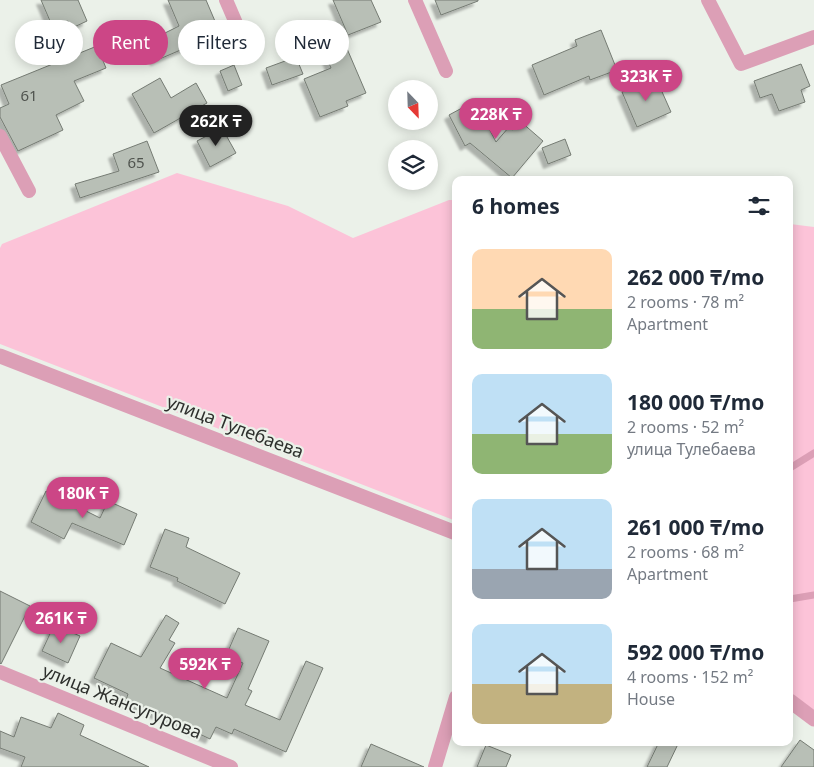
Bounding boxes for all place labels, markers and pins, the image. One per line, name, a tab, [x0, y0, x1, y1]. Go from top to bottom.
pin: 323K ₸	[605, 59, 687, 102]
pin: 228K ₸	[455, 98, 537, 140]
pin: 262K ₸	[175, 104, 257, 147]
pin: 180K ₸	[42, 476, 124, 519]
pin: 261K ₸	[20, 602, 102, 644]
pin: 592K ₸	[164, 648, 246, 690]

